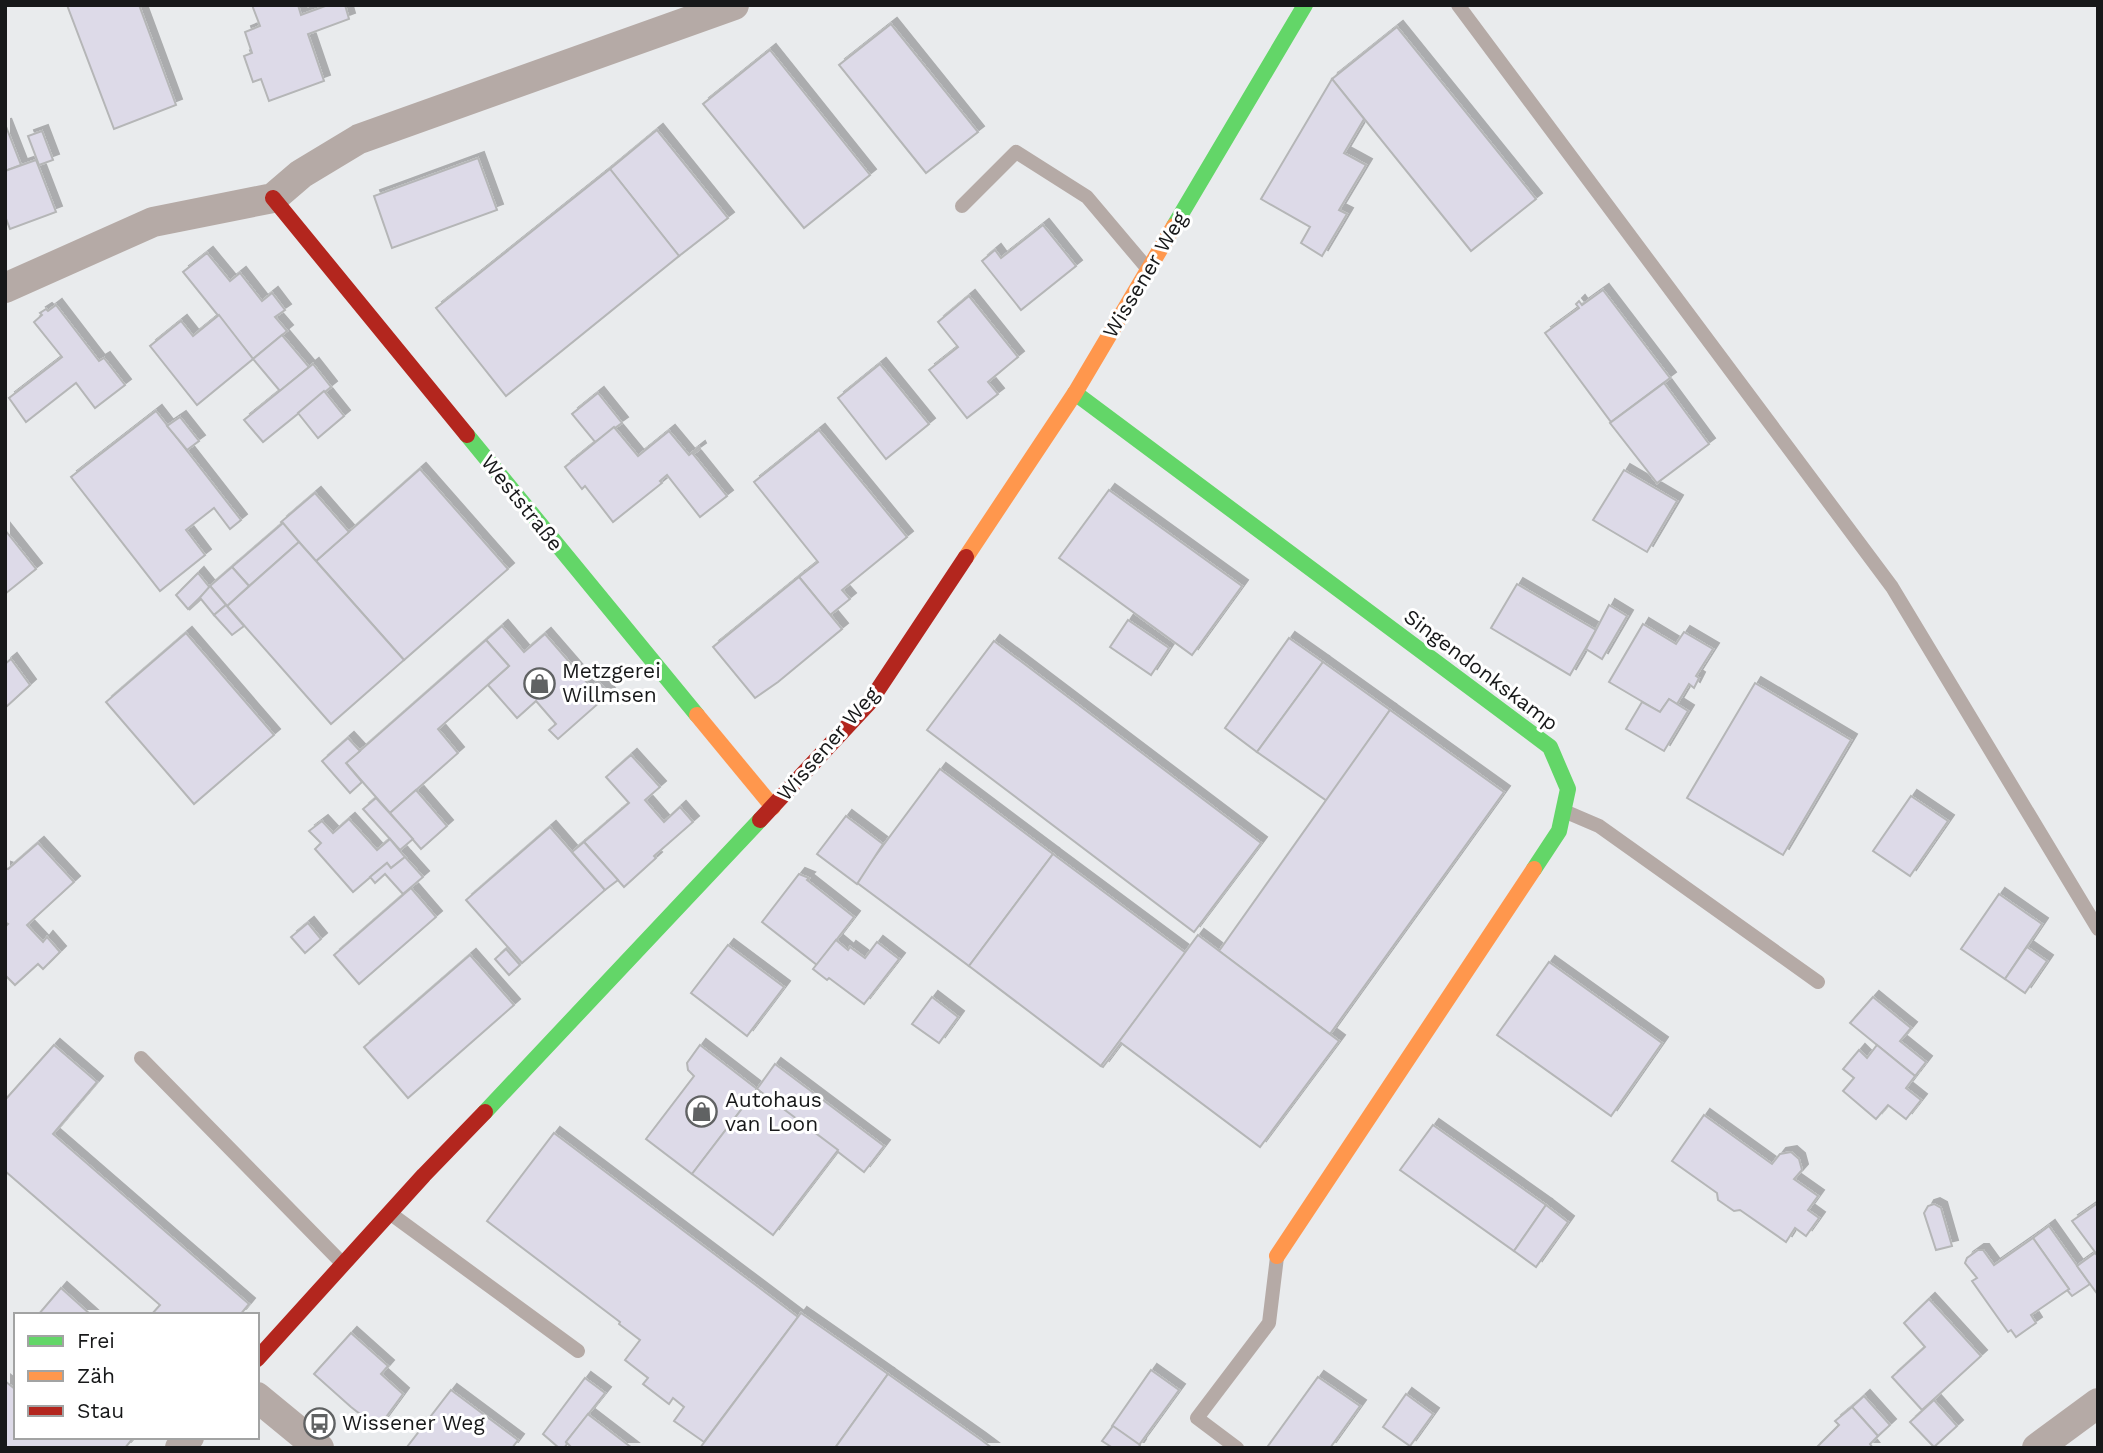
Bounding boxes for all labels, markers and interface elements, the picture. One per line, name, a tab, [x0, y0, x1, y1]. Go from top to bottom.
street label: Wissener Weg	[1097, 206, 1192, 342]
street label: Weststraße	[476, 450, 569, 556]
street label: Singendonkskamp	[1399, 603, 1563, 736]
place label: Metzgerei Willmsen	[562, 658, 661, 707]
shop icon: Metzgerei Willmsen	[522, 666, 556, 700]
street label: Wissener Weg	[771, 681, 884, 806]
place label: Autohaus van Loon	[725, 1087, 822, 1136]
shop icon: Autohaus van Loon	[685, 1095, 719, 1129]
legend	[14, 1313, 259, 1439]
text: Frei	[77, 1328, 115, 1353]
text: Zäh	[77, 1363, 115, 1388]
text: Stau	[77, 1398, 124, 1423]
bus stop icon: Wissener Weg	[302, 1406, 336, 1440]
place label: Wissener Weg	[342, 1410, 485, 1435]

